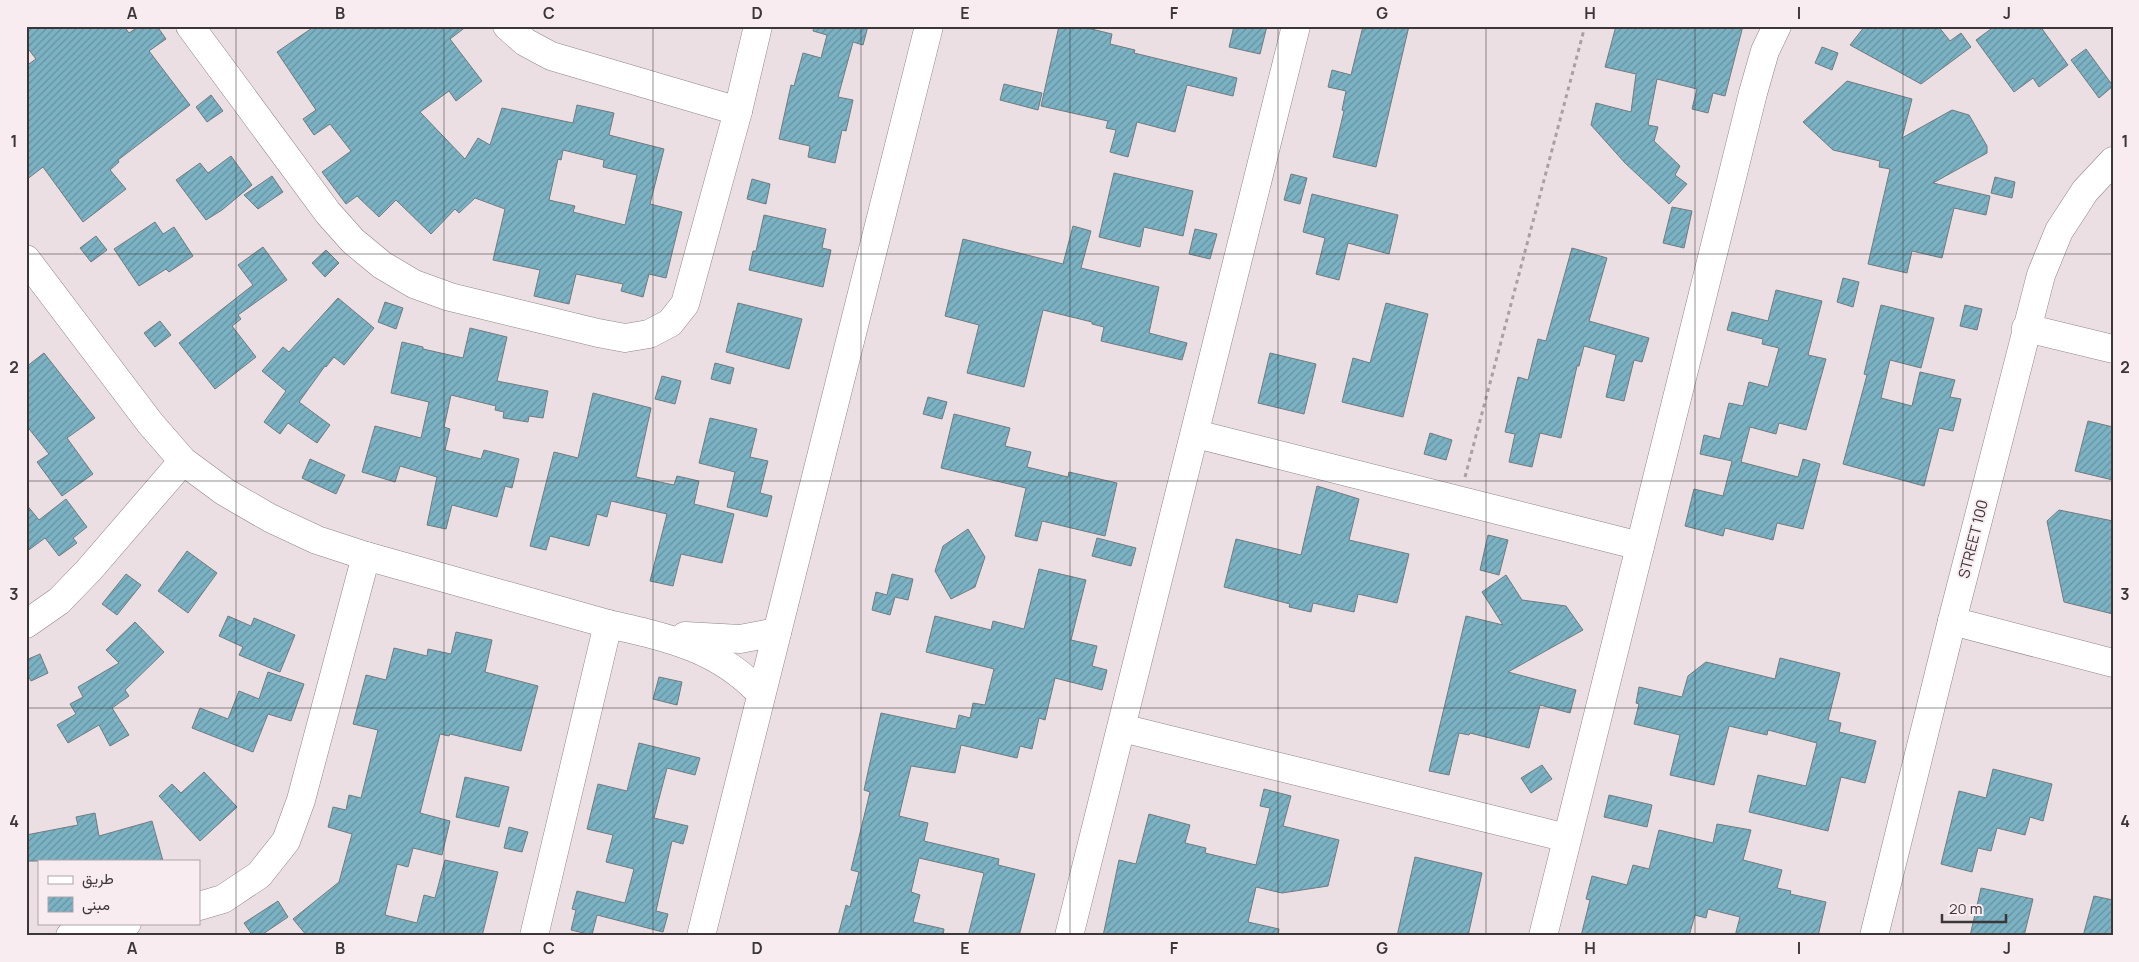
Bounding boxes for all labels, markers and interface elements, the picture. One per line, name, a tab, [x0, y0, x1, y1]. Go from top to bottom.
text: A	[127, 2, 138, 24]
text: B	[335, 2, 345, 24]
text: C	[543, 2, 555, 24]
text: D	[751, 2, 763, 24]
text: E	[960, 2, 970, 24]
text: F	[1170, 2, 1179, 24]
text: G	[1376, 2, 1388, 24]
text: H	[1584, 2, 1596, 24]
text: I	[1797, 2, 1801, 24]
text: J	[2003, 2, 2011, 24]
text: 1	[10, 130, 18, 152]
text: 1	[2121, 130, 2129, 152]
text: 2	[9, 356, 19, 378]
text: 2	[2120, 356, 2130, 378]
street label: STREET 100	[1953, 497, 1993, 581]
text: 3	[9, 583, 19, 605]
text: 3	[2120, 583, 2130, 605]
text: 4	[9, 810, 19, 832]
text: 4	[2120, 810, 2130, 832]
legend	[38, 860, 200, 924]
text: طريق	[82, 868, 114, 889]
scale bar	[1942, 892, 2005, 924]
text: مبنى	[82, 894, 110, 915]
text: 20 m	[1949, 898, 1982, 919]
text: A	[127, 937, 138, 959]
text: B	[335, 937, 345, 959]
text: C	[543, 937, 555, 959]
text: D	[751, 937, 763, 959]
text: E	[960, 937, 970, 959]
text: F	[1170, 937, 1179, 959]
text: G	[1376, 937, 1388, 959]
text: H	[1584, 937, 1596, 959]
text: I	[1797, 937, 1801, 959]
text: J	[2003, 937, 2011, 959]

